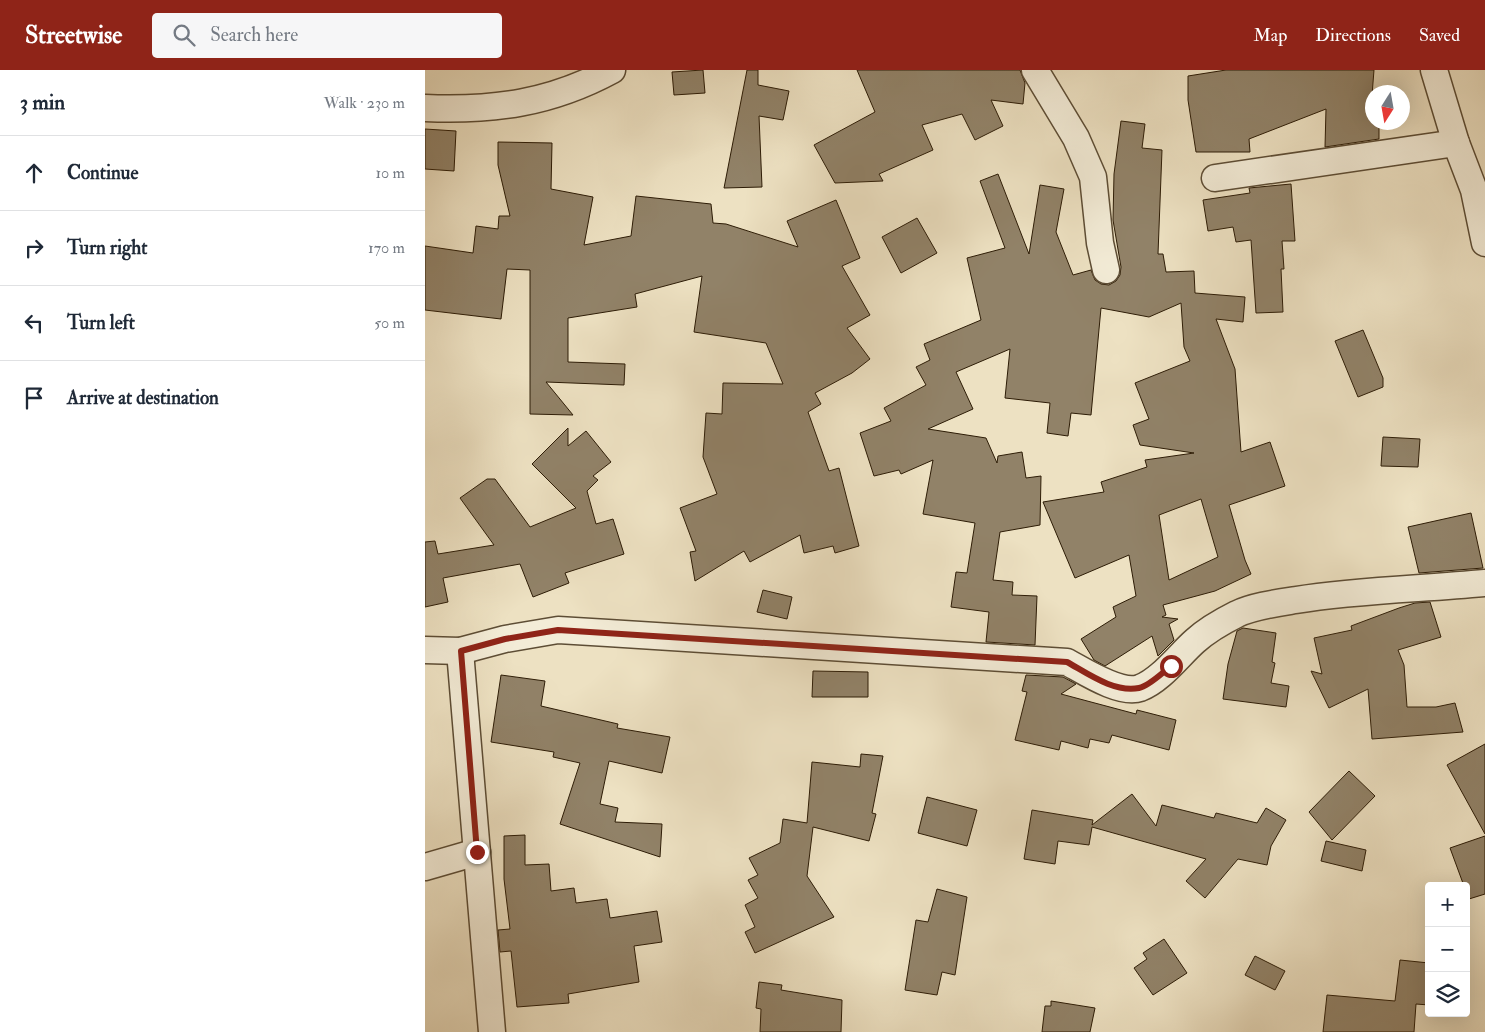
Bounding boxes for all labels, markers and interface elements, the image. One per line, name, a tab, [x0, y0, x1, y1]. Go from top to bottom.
search box	[152, 13, 502, 58]
text: Streetwise	[25, 20, 122, 51]
icon: search	[170, 21, 198, 49]
text: Search here	[210, 23, 298, 47]
text: Map	[1254, 24, 1287, 47]
text: Directions	[1315, 24, 1391, 47]
text: Saved	[1419, 24, 1460, 47]
north arrow	[1365, 85, 1410, 130]
text: 3 min	[20, 89, 65, 116]
text: Walk · 230 m	[324, 93, 405, 113]
icon: ahead	[20, 159, 48, 187]
text: Continue	[67, 161, 138, 185]
text: 10 m	[375, 163, 405, 183]
icon: right	[20, 234, 48, 262]
text: Turn right	[67, 236, 147, 260]
text: 170 m	[368, 238, 405, 258]
icon: left	[20, 309, 48, 337]
text: Turn left	[67, 311, 135, 335]
text: 50 m	[374, 313, 405, 333]
icon: arrive	[20, 384, 48, 412]
text: Arrive at destination	[67, 386, 219, 410]
route start	[1160, 655, 1183, 678]
route end	[466, 841, 489, 864]
map controls	[1425, 882, 1470, 1017]
button: +	[1425, 882, 1470, 927]
button: −	[1425, 927, 1470, 972]
button: layers	[1425, 972, 1470, 1017]

